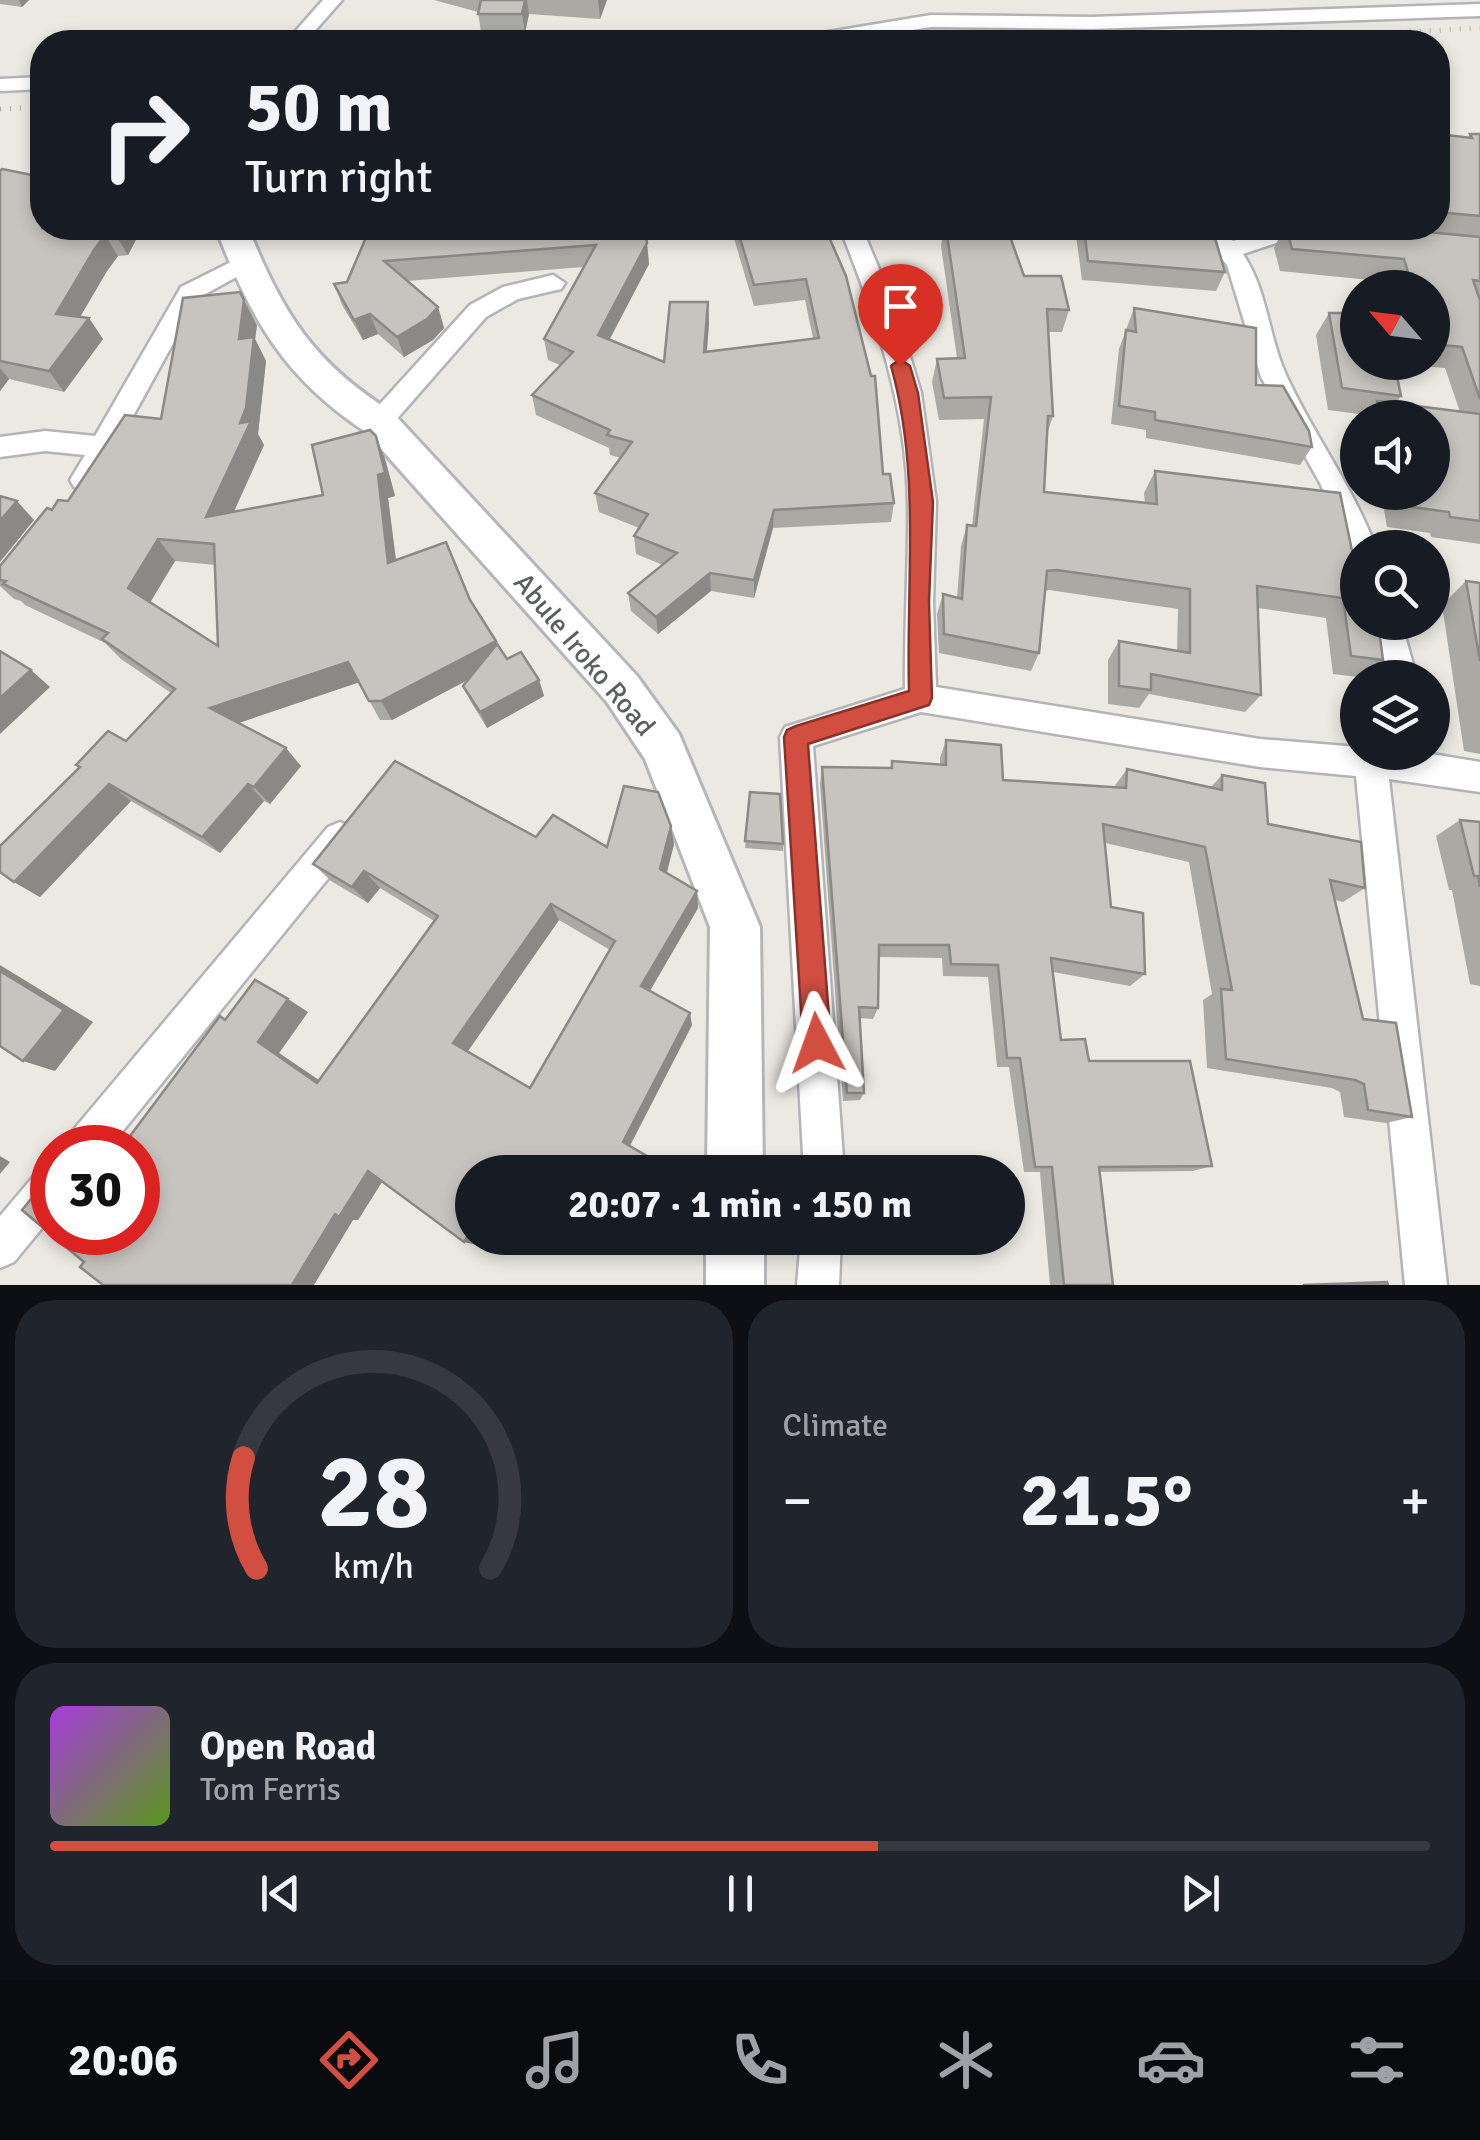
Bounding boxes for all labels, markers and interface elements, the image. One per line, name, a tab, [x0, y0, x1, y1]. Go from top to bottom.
text: 50 m	[245, 64, 393, 150]
icon: right	[80, 70, 210, 200]
text: Turn right	[245, 150, 433, 205]
pin	[858, 264, 943, 367]
north arrow	[1340, 270, 1450, 380]
map controls	[1340, 270, 1450, 770]
icon: arrive	[873, 279, 928, 334]
button: sound	[1340, 400, 1450, 510]
button: search	[1340, 530, 1450, 640]
street label: Abule Iroko Road	[506, 566, 662, 743]
button: layers	[1340, 660, 1450, 770]
position arrow	[765, 991, 869, 1095]
speed limit sign: 30	[30, 1125, 160, 1255]
text: 20:07 · 1 min · 150 m	[568, 1181, 912, 1228]
text: Climate	[783, 1406, 888, 1445]
text: 28	[318, 1428, 430, 1556]
text: 21.5°	[1020, 1454, 1193, 1547]
text: −	[783, 1467, 812, 1535]
text: +	[1400, 1467, 1430, 1535]
text: km/h	[333, 1544, 414, 1588]
text: Open Road	[200, 1723, 376, 1770]
text: Tom Ferris	[200, 1770, 341, 1809]
icon: previous	[253, 1866, 308, 1921]
icon: pause	[713, 1866, 768, 1921]
icon: next	[1173, 1866, 1228, 1921]
icon: directions	[314, 2025, 384, 2095]
icon: music	[520, 2025, 590, 2095]
icon: phone	[725, 2025, 795, 2095]
icon: climate	[931, 2025, 1001, 2095]
icon: car	[1136, 2025, 1206, 2095]
icon: filters	[1342, 2025, 1412, 2095]
text: 20:06	[68, 2033, 178, 2088]

